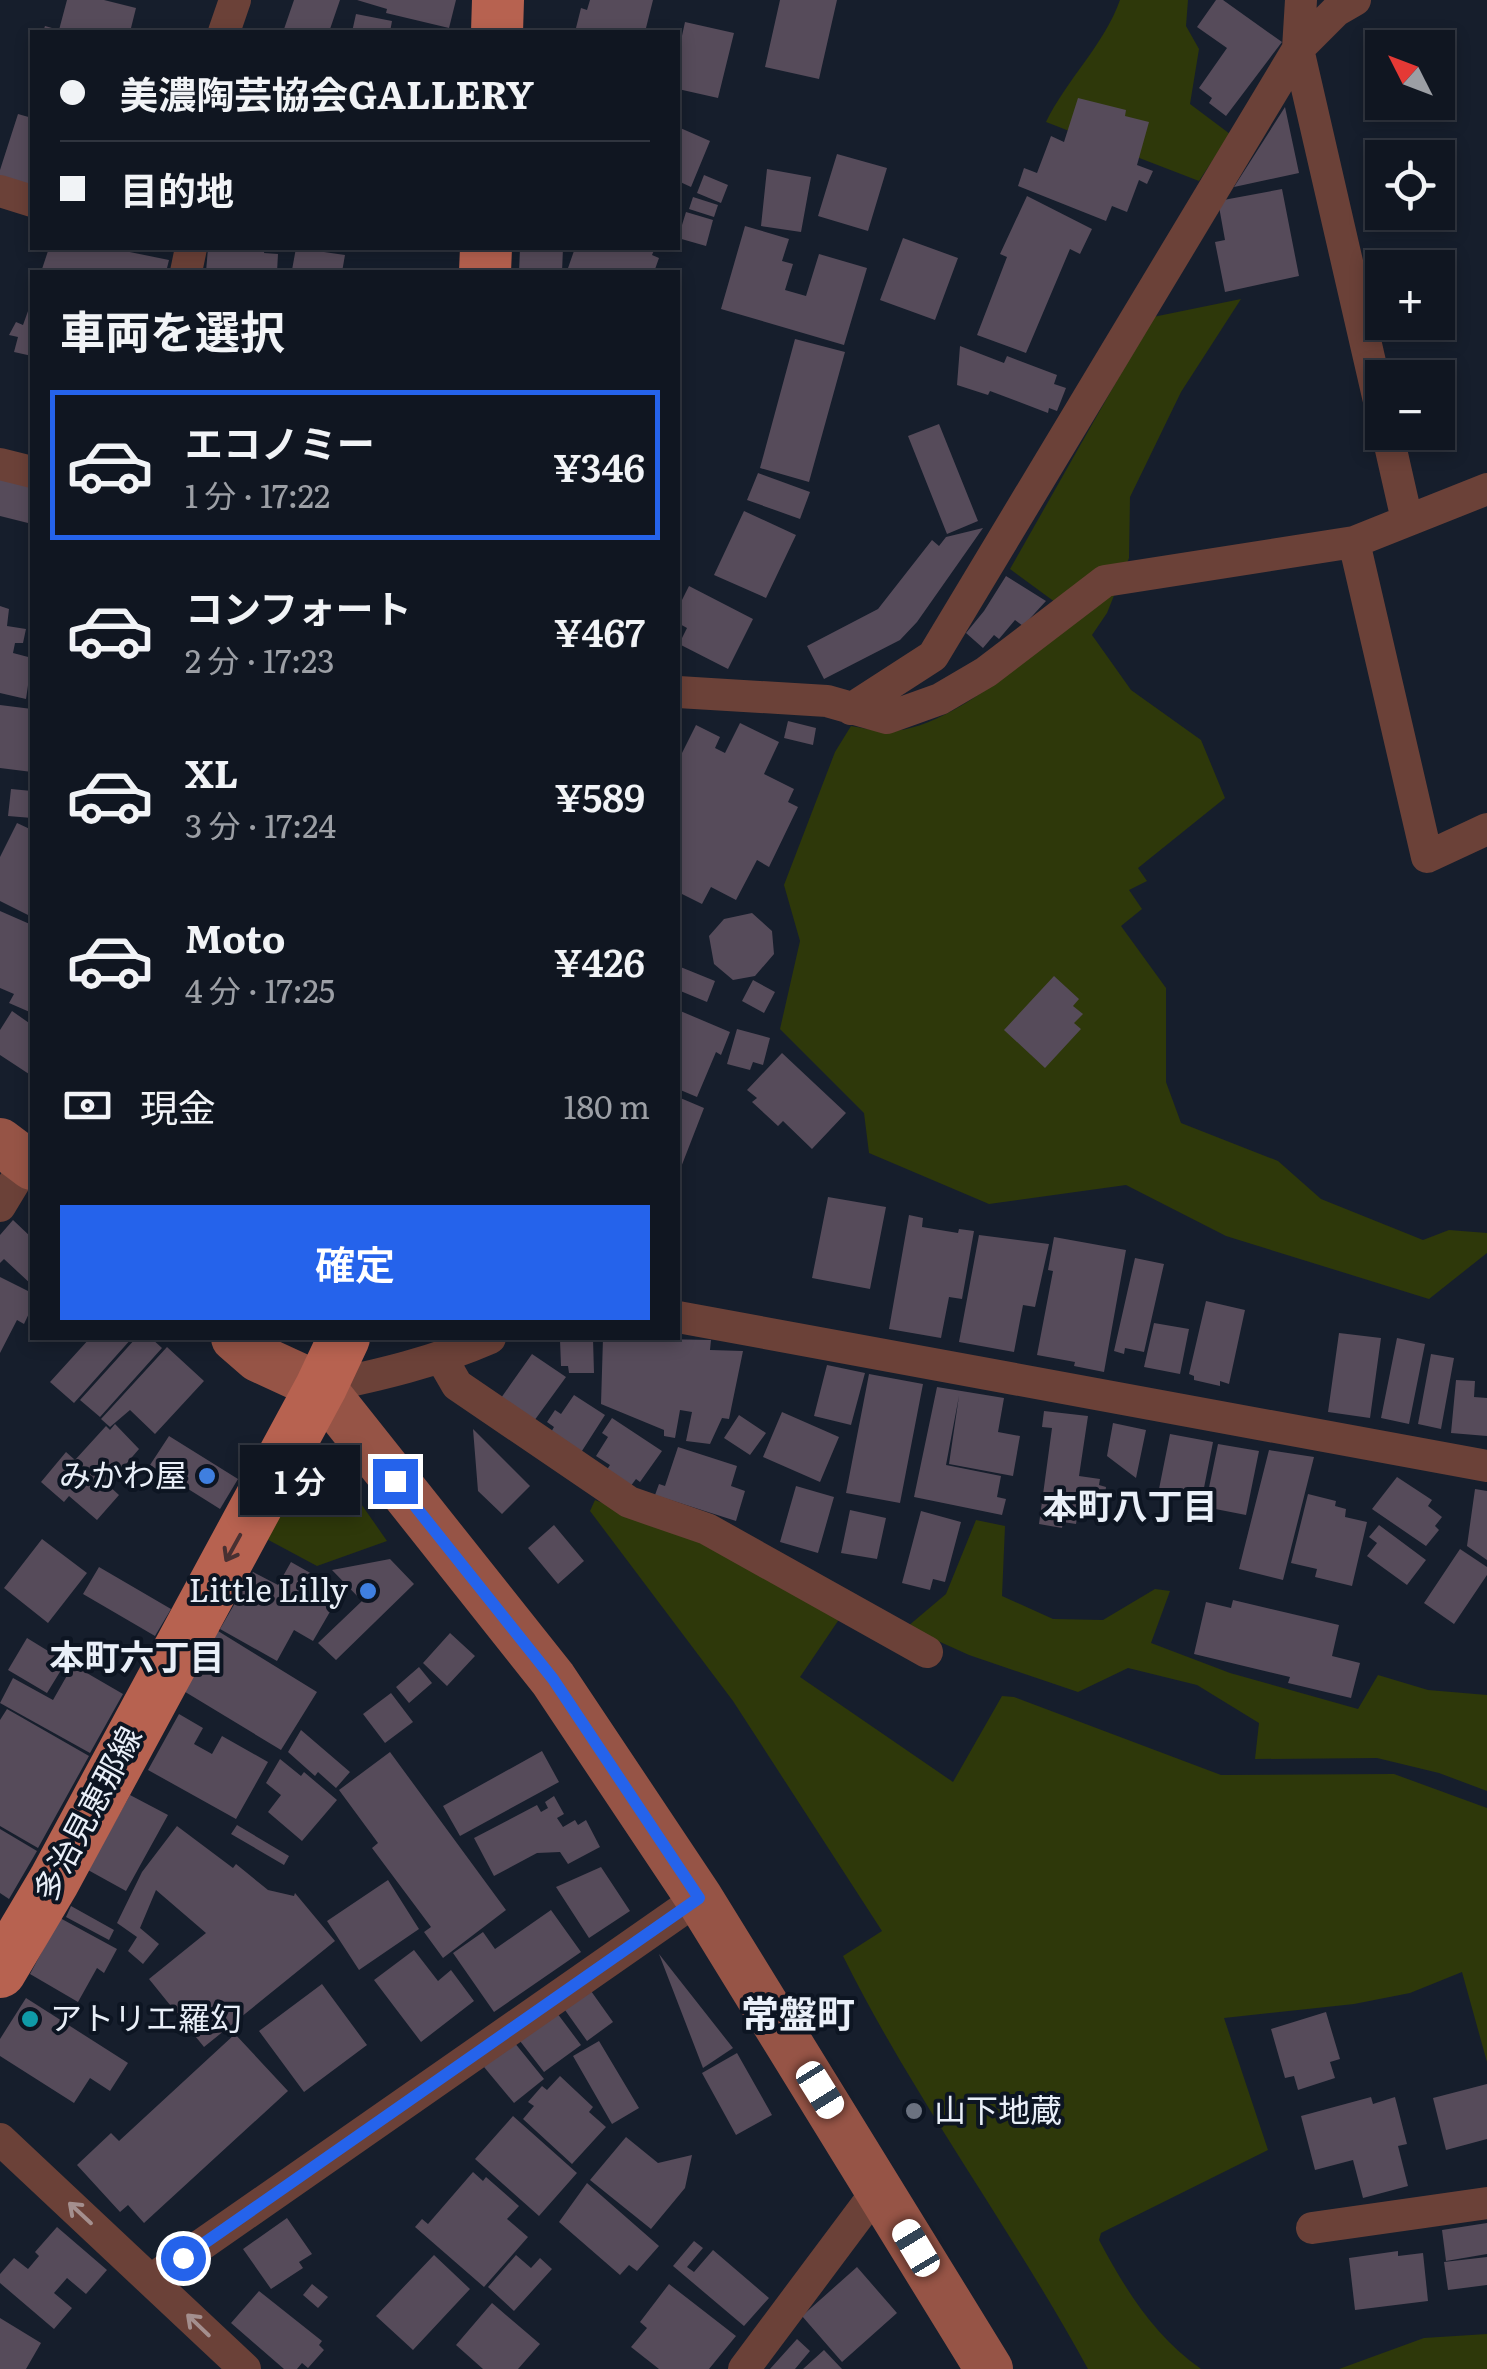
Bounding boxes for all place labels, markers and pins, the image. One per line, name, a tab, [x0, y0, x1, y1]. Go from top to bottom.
place label: みかわ屋	[59, 1449, 187, 1497]
marker: みかわ屋	[196, 1465, 218, 1487]
place label: Little Lilly	[189, 1564, 349, 1612]
marker: Little Lilly	[357, 1580, 379, 1602]
place label: アトリエ羅幻	[50, 1992, 242, 2040]
marker: アトリエ羅幻	[19, 2008, 41, 2030]
place label: 山下地蔵	[934, 2084, 1062, 2132]
marker: 山下地蔵	[903, 2100, 925, 2122]

